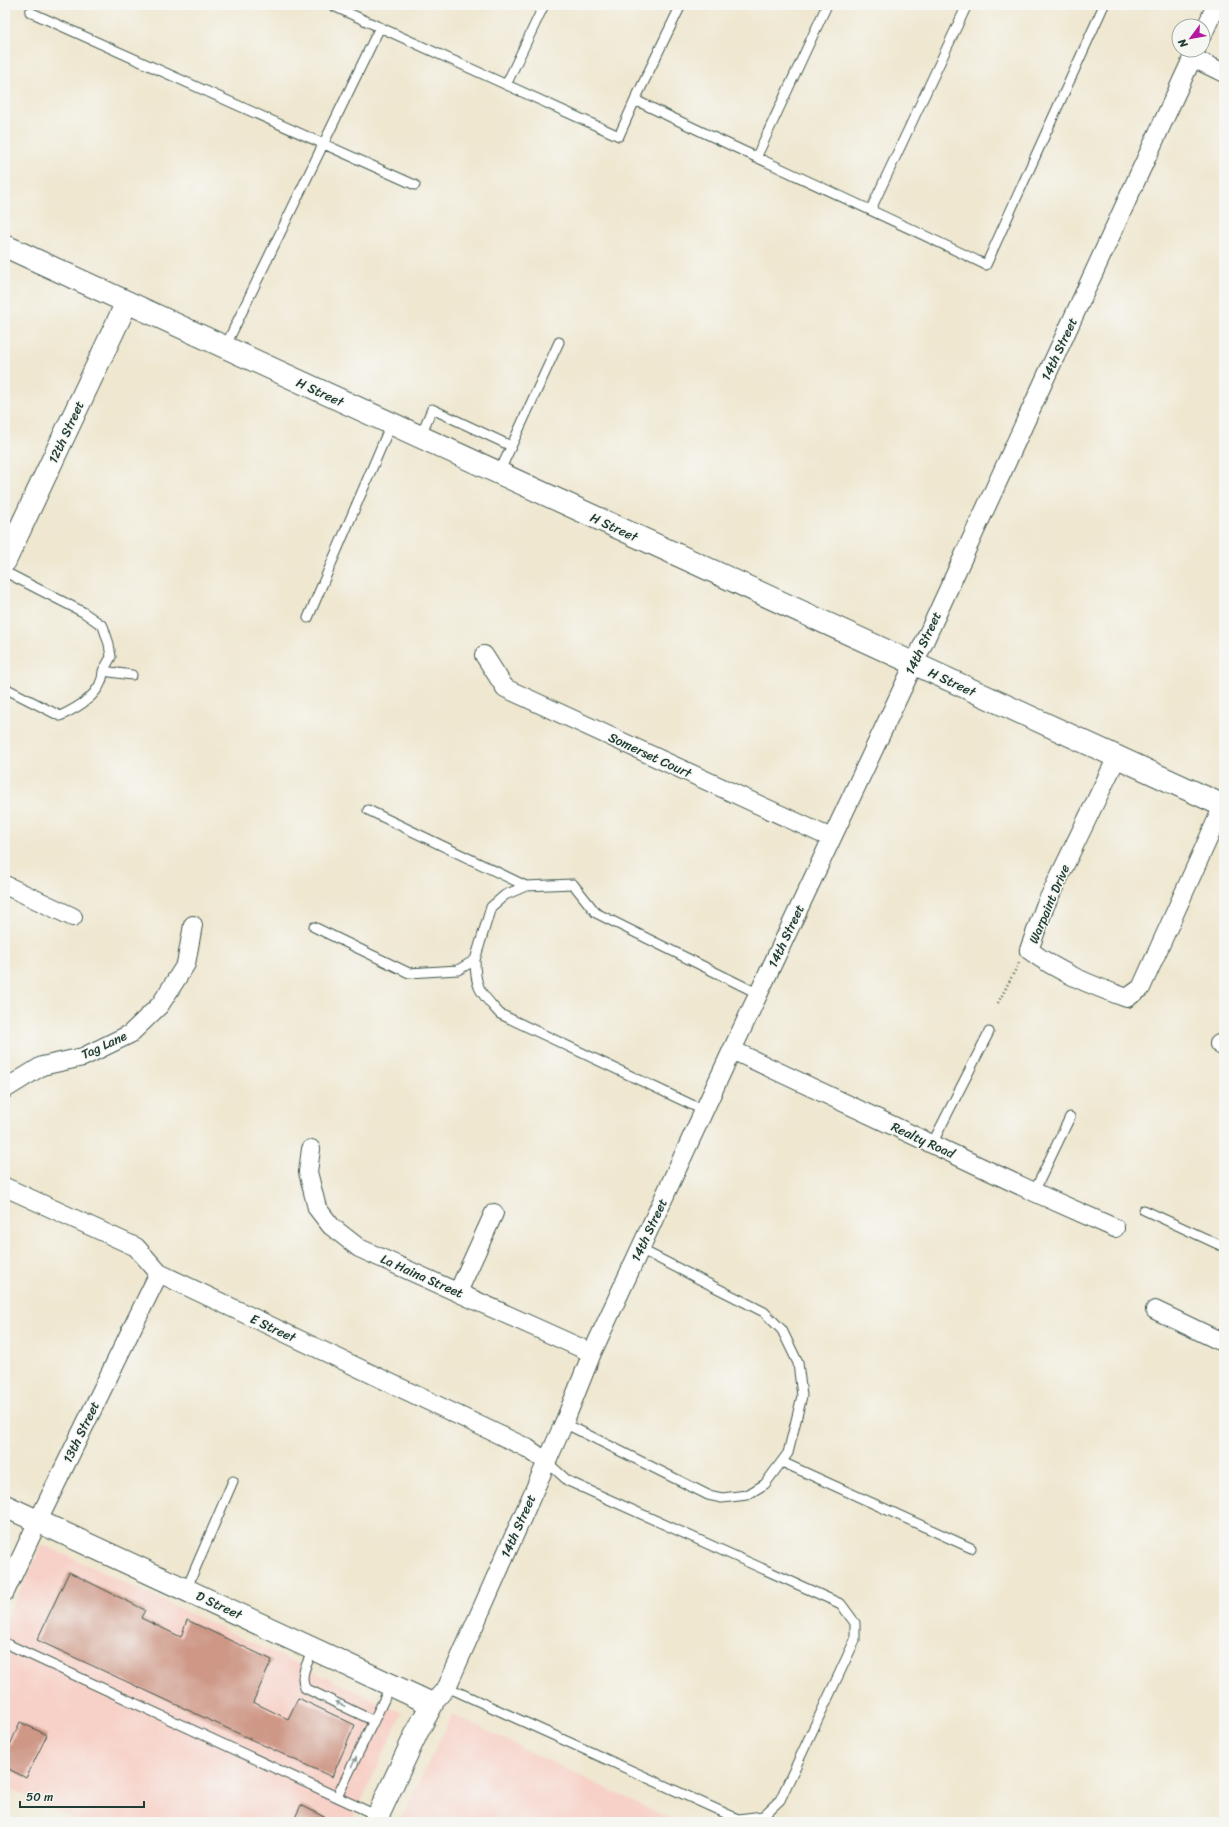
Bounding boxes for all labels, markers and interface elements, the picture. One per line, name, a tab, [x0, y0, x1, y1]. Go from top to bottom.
north arrow	[1171, 18, 1211, 58]
text: N	[1173, 34, 1194, 52]
street label: 14th Street	[1034, 313, 1084, 384]
street label: H Street	[292, 371, 348, 413]
street label: 12th Street	[41, 397, 91, 467]
street label: H Street	[586, 506, 642, 548]
street label: 14th Street	[898, 607, 948, 678]
street label: H Street	[924, 661, 980, 703]
street label: Somerset Court	[604, 726, 696, 785]
street label: Warpaint Drive	[1022, 860, 1076, 947]
street label: 14th Street	[761, 900, 811, 971]
street label: Tag Lane	[77, 1024, 131, 1066]
street label: Realty Road	[887, 1115, 960, 1165]
street label: 14th Street	[624, 1194, 674, 1265]
street label: La Haina Street	[377, 1247, 467, 1305]
street label: E Street	[246, 1307, 300, 1349]
street label: 13th Street	[56, 1397, 106, 1467]
street label: 14th Street	[494, 1490, 542, 1561]
street label: D Street	[192, 1584, 247, 1626]
one-way arrow	[334, 1701, 345, 1707]
one-way arrow	[351, 1756, 357, 1768]
scale bar	[20, 1783, 144, 1809]
text: 50 m	[26, 1786, 53, 1808]

